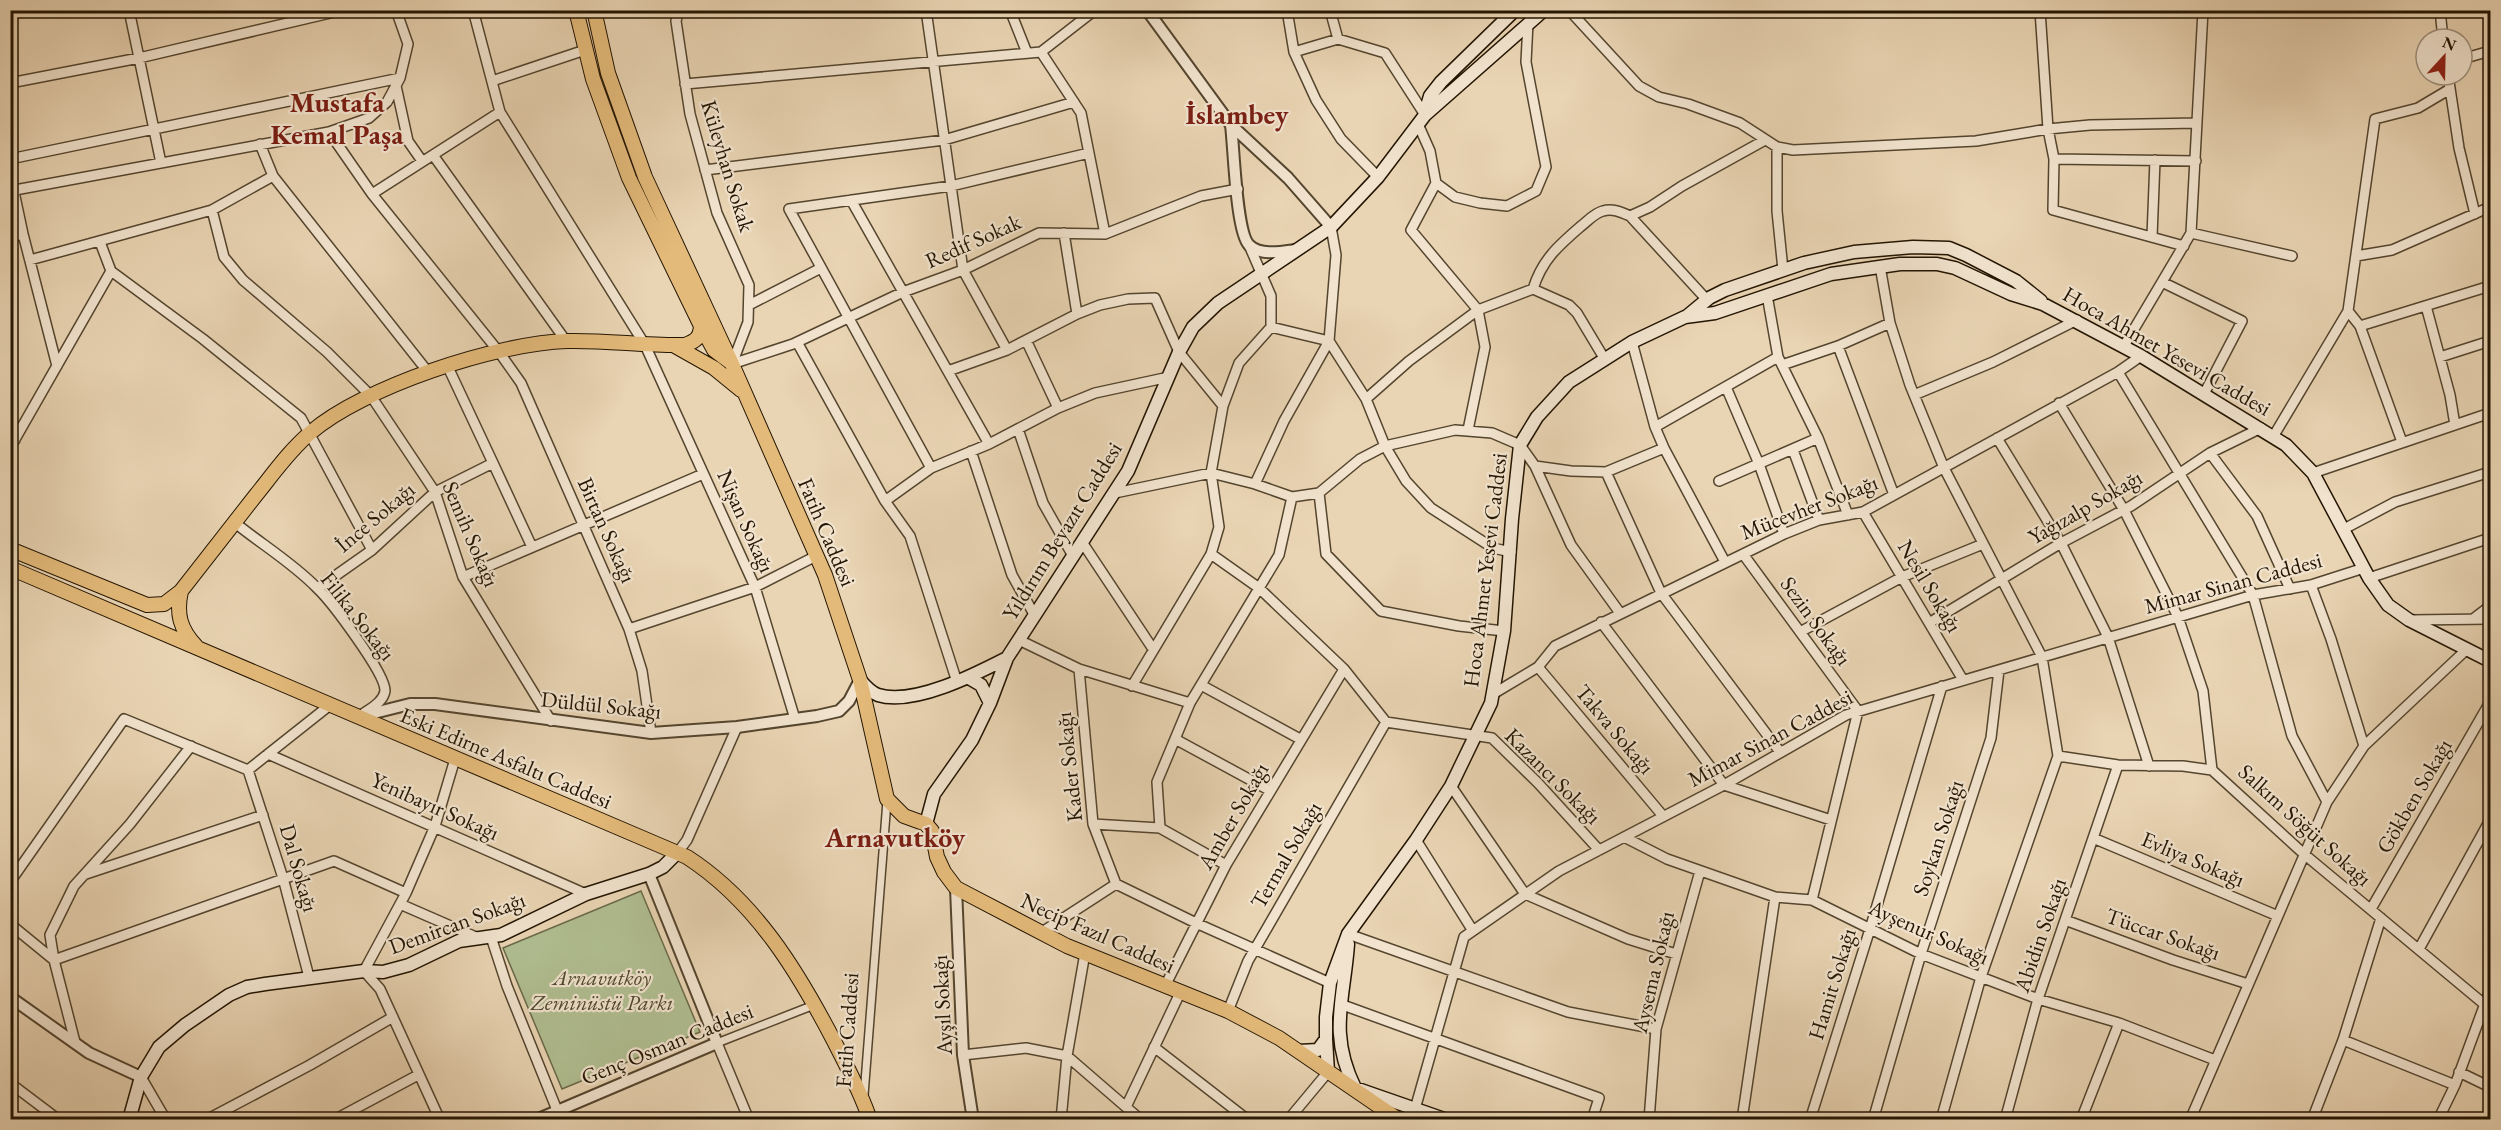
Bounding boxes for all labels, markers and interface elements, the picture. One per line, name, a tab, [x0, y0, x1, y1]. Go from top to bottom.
north arrow	[2414, 27, 2474, 87]
text: N	[2439, 31, 2459, 56]
district label: Mustafa Kemal Paşa	[271, 84, 404, 152]
district label: İslambey	[1185, 96, 1289, 132]
street label: Küleyhan Sokak	[694, 97, 762, 236]
street label: Redif Sokak	[920, 207, 1026, 275]
street label: Hoca Ahmet Yesevi Caddesi	[2058, 279, 2276, 423]
street label: Yıldırım Beyazıt Caddesi	[995, 436, 1129, 626]
street label: Hoca Ahmet Yesevi Caddesi	[1456, 451, 1514, 689]
street label: Yağızalp Sokağı	[2023, 463, 2147, 551]
street label: Nişan Sokağı	[710, 465, 782, 577]
street label: Mücevher Sokağı	[1736, 468, 1882, 546]
street label: Birtan Sokağı	[571, 473, 643, 587]
street label: Fatih Caddesi	[791, 473, 863, 591]
street label: İnce Sokağı	[329, 475, 421, 559]
street label: Semih Sokağı	[436, 477, 506, 591]
street label: Nesil Sokağı	[1891, 534, 1969, 638]
street label: Mimar Sinan Caddesi	[2141, 545, 2325, 621]
street label: Filika Sokağı	[314, 565, 402, 667]
street label: Sezin Sokağı	[1774, 571, 1858, 671]
street label: Takva Sokağı	[1569, 678, 1661, 780]
street label: Mimar Sinan Caddesi	[1683, 682, 1857, 794]
street label: Düldül Sokağı	[539, 684, 663, 726]
street label: Eski Edirne Asfaltı Caddesi	[396, 700, 616, 816]
street label: Kader Sokağı	[1049, 711, 1089, 823]
street label: Kazancı Sokağı	[1498, 721, 1608, 831]
street label: Gökben Sokağı	[2370, 733, 2458, 859]
street label: Amber Sokağı	[1190, 757, 1275, 876]
street label: Salkım Söğüt Sokağı	[2232, 757, 2378, 893]
street label: Yenibayır Sokağı	[366, 765, 504, 847]
street label: Soykan Sokağı	[1906, 776, 1970, 900]
street label: Termal Sokağı	[1244, 796, 1328, 914]
district label: Arnavutköy	[824, 819, 966, 855]
street label: Dal Sokağı	[273, 821, 325, 915]
street label: Evliya Sokağı	[2137, 824, 2249, 894]
street label: Abidin Sokağı	[2007, 874, 2073, 997]
street label: Demircan Sokağı	[385, 885, 529, 961]
street label: Necip Fazıl Caddesi	[1016, 886, 1180, 980]
street label: Ayşenur Sokağı	[1863, 892, 1994, 971]
street label: Tüccar Sokağı	[2102, 901, 2224, 967]
street label: Aysema Sokağı	[1625, 908, 1681, 1037]
street label: Hamit Sokağı	[1801, 925, 1863, 1043]
street label: Ayşıl Sokağı	[925, 954, 959, 1057]
park label: Arnavutköy Zeminüstü Parkı	[530, 963, 673, 1017]
street label: Fatih Caddesi	[829, 972, 865, 1088]
street label: Genç Osman Caddesi	[577, 996, 757, 1092]

